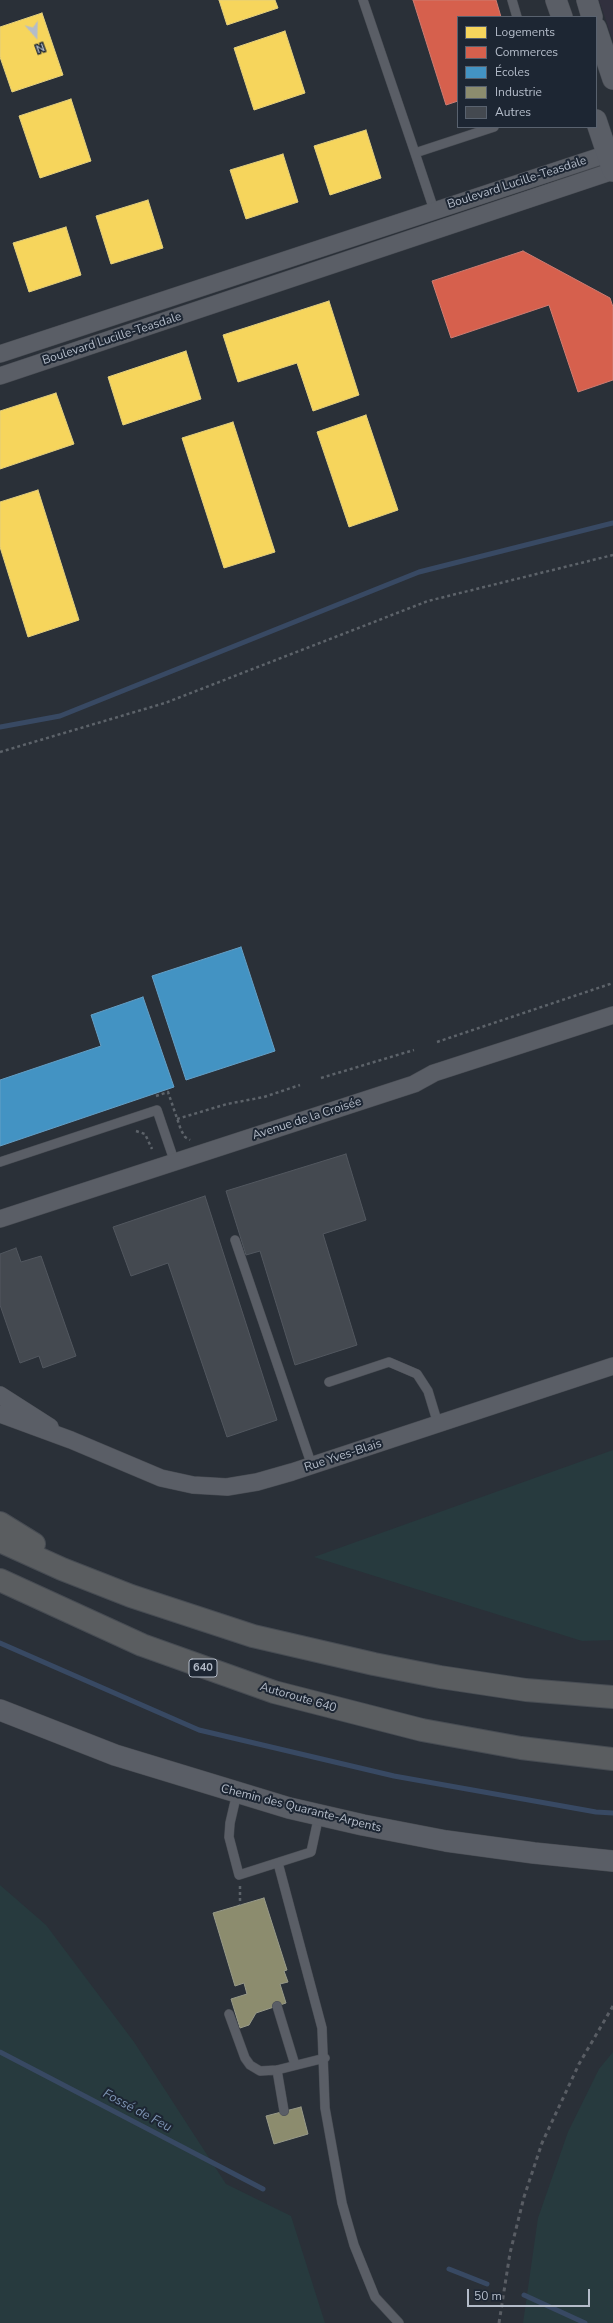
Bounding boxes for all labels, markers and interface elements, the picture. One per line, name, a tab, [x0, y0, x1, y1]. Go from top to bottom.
north arrow	[16, 16, 56, 56]
legend	[457, 16, 597, 128]
text: Logements	[495, 24, 555, 40]
text: N	[34, 39, 47, 56]
text: Commerces	[495, 44, 558, 60]
text: Écoles	[495, 64, 530, 80]
text: Industrie	[495, 84, 542, 100]
text: Autres	[495, 104, 531, 120]
street label: Boulevard Lucille-Teasdale	[446, 154, 588, 212]
street label: Boulevard Lucille-Teasdale	[41, 310, 183, 368]
street label: Avenue de la Croisée	[251, 1095, 363, 1143]
street label: Rue Yves-Blais	[303, 1437, 383, 1475]
road number: 640	[189, 1659, 217, 1677]
street label: Autoroute 640	[258, 1680, 338, 1716]
street label: Chemin des Quarante-Arpents	[219, 1782, 383, 1836]
water label: Fossé de Feu	[100, 2086, 174, 2136]
scale bar	[469, 2281, 592, 2307]
text: 50 m	[474, 2288, 502, 2304]

